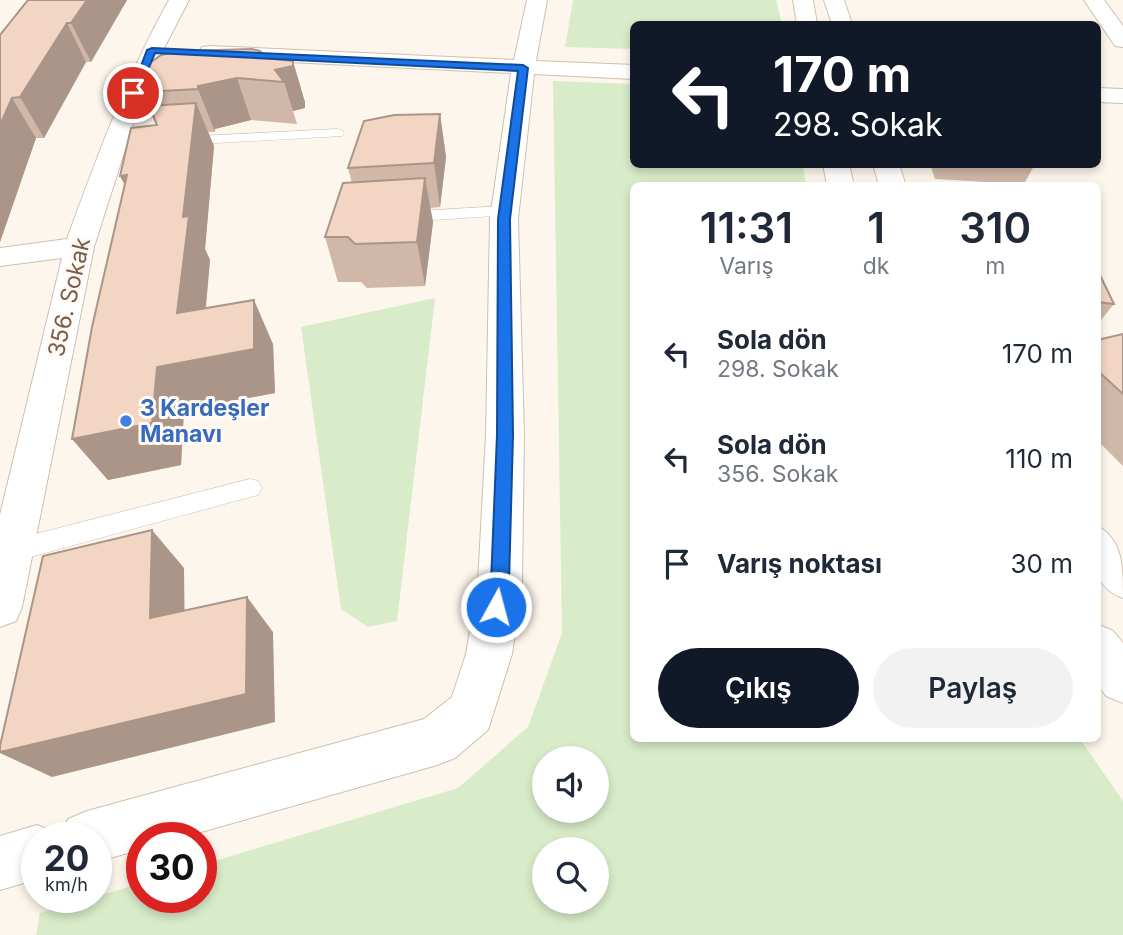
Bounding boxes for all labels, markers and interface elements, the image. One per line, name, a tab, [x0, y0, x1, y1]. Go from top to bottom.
text: 170 m	[773, 45, 911, 104]
icon: left	[658, 49, 749, 140]
pin	[103, 63, 163, 123]
icon: arrive	[114, 74, 152, 112]
text: 298. Sokak	[773, 105, 942, 144]
text: 11:31	[700, 202, 793, 253]
text: 1	[867, 202, 885, 253]
text: 310	[959, 202, 1031, 253]
street label: 356. Sokak	[42, 234, 96, 359]
text: Varış	[719, 252, 774, 280]
text: dk	[863, 252, 889, 280]
text: m	[985, 252, 1005, 280]
text: Sola dön	[717, 324, 827, 355]
icon: left	[658, 335, 696, 373]
text: 170 m	[1002, 338, 1073, 369]
text: 298. Sokak	[717, 355, 839, 383]
place label: 3 Kardeşler Manavı	[140, 394, 269, 448]
marker: 3 Kardeşler Manavı	[118, 413, 134, 429]
text: Sola dön	[717, 429, 827, 460]
icon: left	[658, 440, 696, 478]
text: 110 m	[1005, 443, 1073, 474]
text: 356. Sokak	[717, 460, 838, 488]
icon: arrive	[658, 545, 696, 583]
text: Varış noktası	[717, 548, 882, 579]
text: 30 m	[1010, 548, 1073, 579]
position arrow	[459, 570, 533, 644]
button: Çıkış	[658, 648, 859, 728]
button: Paylaş	[873, 648, 1073, 728]
map controls	[532, 746, 609, 914]
button: sound	[532, 746, 609, 823]
speed limit sign: 30	[126, 822, 217, 913]
text: 20	[44, 837, 89, 879]
button: search	[532, 837, 609, 914]
text: km/h	[45, 874, 88, 895]

